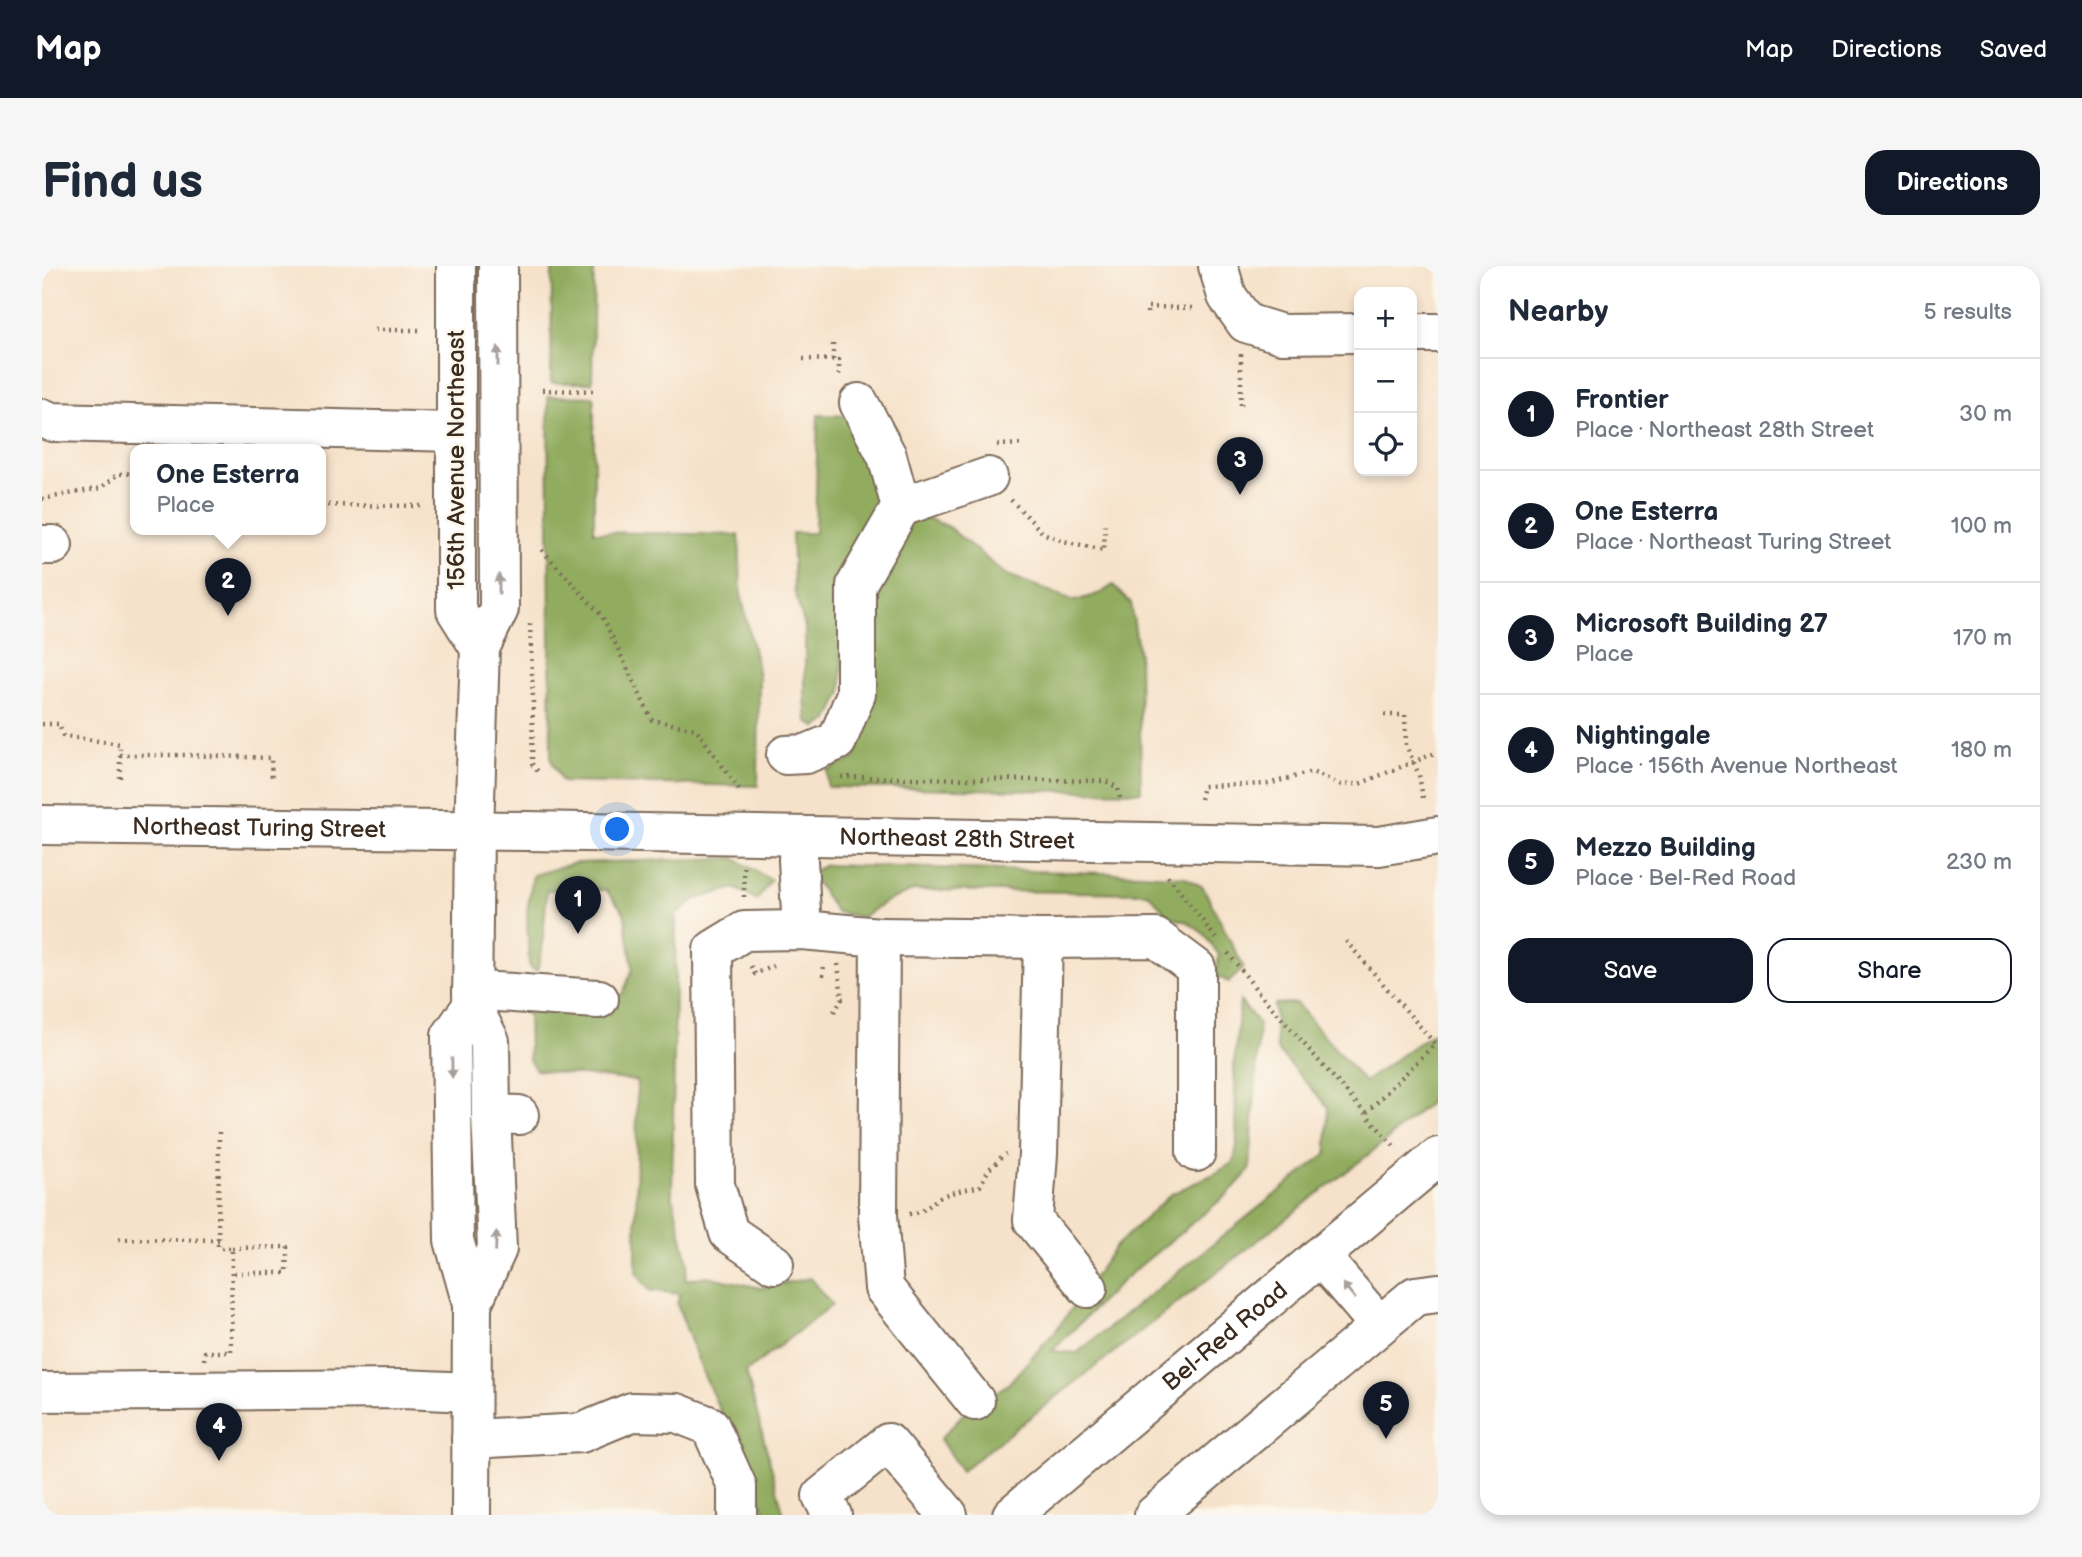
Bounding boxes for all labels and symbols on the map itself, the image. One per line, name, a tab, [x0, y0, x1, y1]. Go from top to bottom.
street label: 156th Avenue Northeast	[442, 329, 471, 590]
one-way arrow	[492, 345, 504, 367]
pin: 3	[1217, 437, 1263, 495]
pin: 2	[205, 558, 251, 616]
one-way arrow	[493, 572, 505, 594]
street label: Northeast Turing Street	[132, 812, 387, 844]
your location	[600, 812, 634, 846]
street label: Northeast 28th Street	[839, 822, 1076, 855]
pin: 1	[555, 876, 601, 934]
one-way arrow	[446, 1057, 458, 1079]
one-way arrow	[490, 1230, 501, 1252]
street label: Bel-Red Road	[1156, 1275, 1293, 1397]
one-way arrow	[1342, 1282, 1357, 1300]
pin: 5	[1363, 1381, 1409, 1439]
pin: 4	[196, 1403, 242, 1461]

